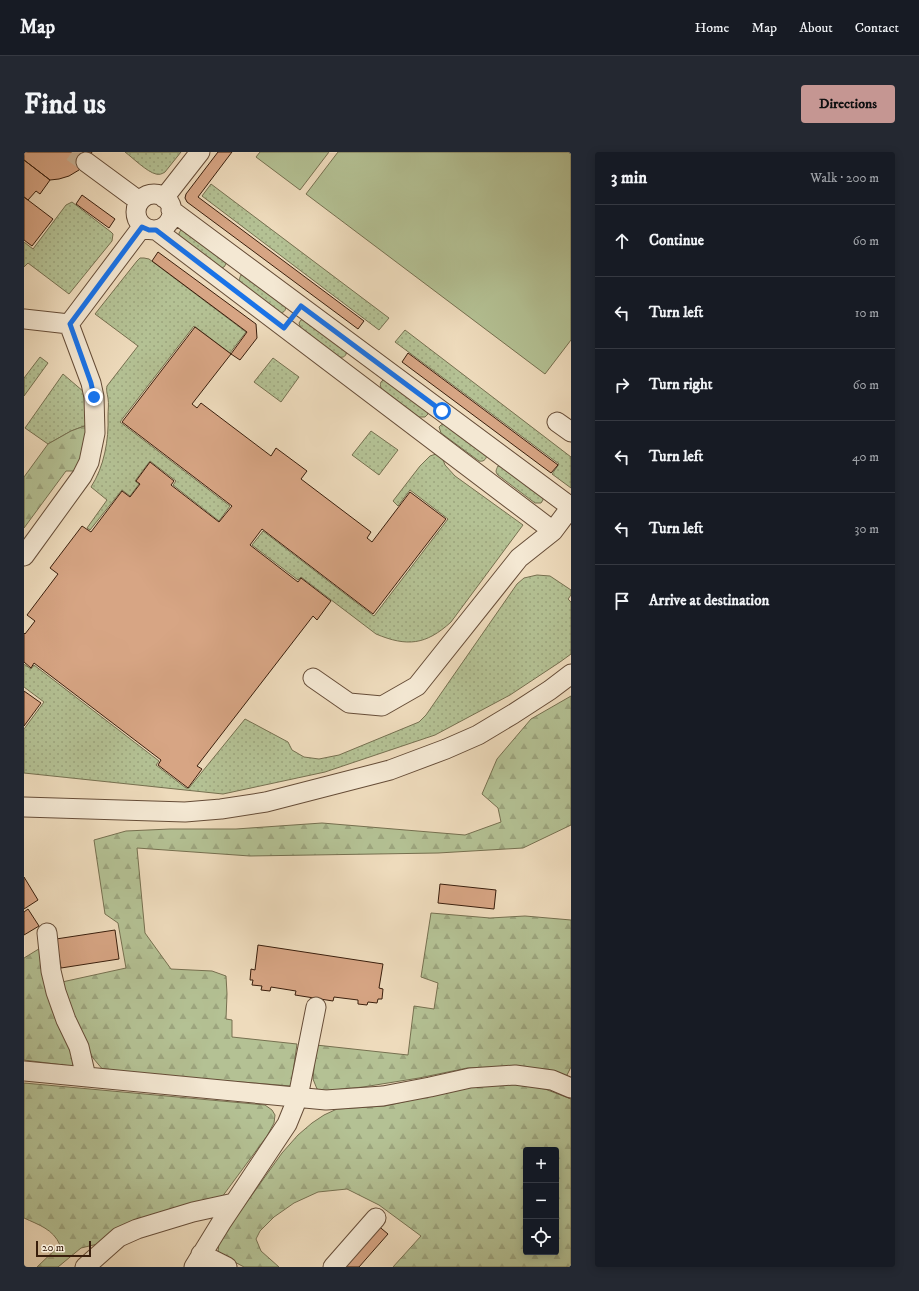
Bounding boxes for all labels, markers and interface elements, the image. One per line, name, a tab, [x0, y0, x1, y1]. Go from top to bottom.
text: Map	[20, 16, 55, 39]
text: Home	[695, 19, 729, 37]
text: Map	[751, 19, 777, 37]
text: About	[799, 19, 833, 37]
text: Contact	[855, 19, 899, 37]
button: Directions	[801, 85, 895, 123]
text: Find us	[24, 87, 106, 122]
text: 3 min	[611, 167, 647, 189]
text: Walk · 200 m	[810, 170, 879, 186]
icon: ahead	[611, 230, 633, 252]
text: Continue	[649, 231, 704, 250]
text: 60 m	[853, 233, 879, 249]
icon: left	[611, 302, 633, 324]
text: Turn left	[649, 303, 703, 322]
text: 10 m	[855, 305, 879, 321]
icon: right	[611, 374, 633, 396]
text: Turn right	[649, 375, 712, 394]
text: 60 m	[853, 377, 879, 393]
route end	[85, 388, 103, 406]
route start	[433, 402, 451, 420]
icon: left	[611, 446, 633, 468]
text: Turn left	[649, 447, 703, 466]
text: 40 m	[852, 449, 879, 465]
icon: left	[611, 518, 633, 540]
text: Turn left	[649, 519, 703, 538]
text: 30 m	[855, 521, 879, 537]
icon: arrive	[611, 590, 633, 612]
text: Arrive at destination	[649, 591, 769, 610]
map controls	[523, 1147, 559, 1255]
button: +	[523, 1147, 559, 1183]
button: −	[523, 1183, 559, 1219]
button: locate	[523, 1219, 559, 1255]
scale bar	[36, 1239, 91, 1258]
text: 20 m	[42, 1241, 64, 1255]

